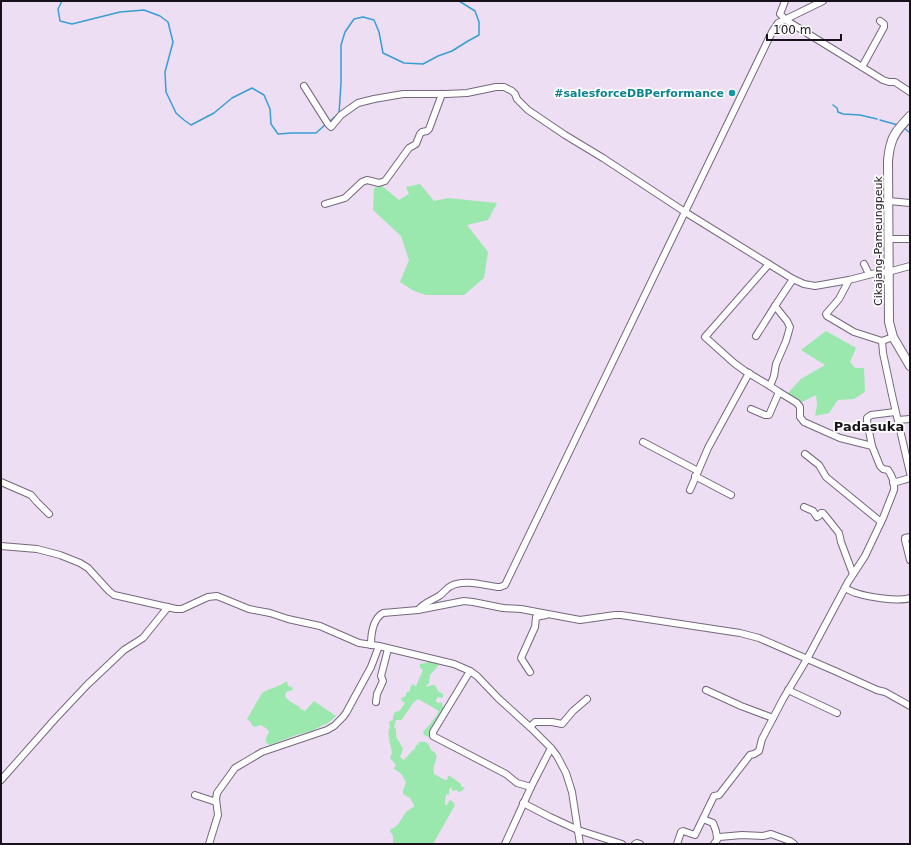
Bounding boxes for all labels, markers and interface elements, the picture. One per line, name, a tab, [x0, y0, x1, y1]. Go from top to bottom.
scale bar	[767, 16, 841, 42]
text: 100 m	[773, 23, 811, 37]
place label: #salesforceDBPerformance	[554, 87, 724, 100]
marker: #salesforceDBPerformance	[727, 88, 737, 98]
street label: Cikajang-Pameungpeuk	[872, 175, 885, 306]
district label: Padasuka	[834, 419, 904, 434]

